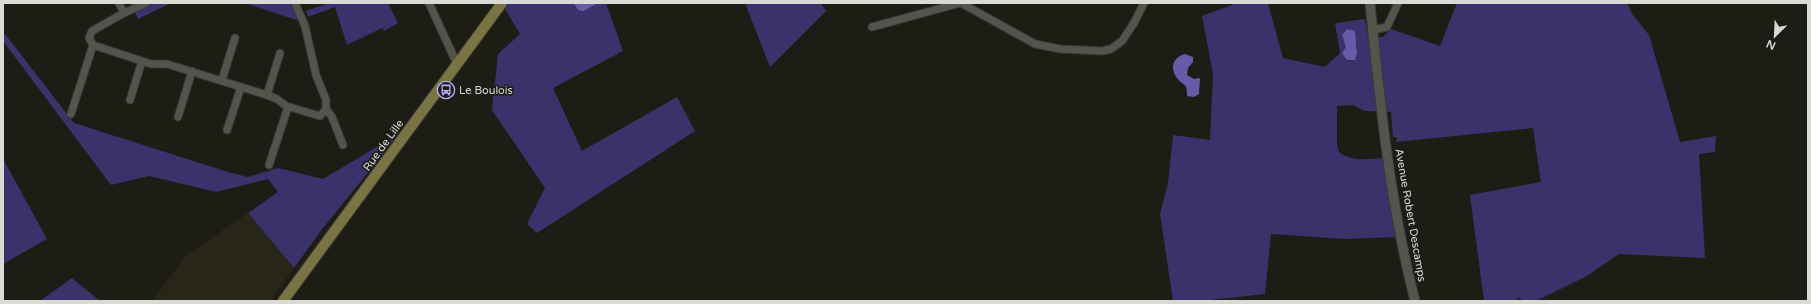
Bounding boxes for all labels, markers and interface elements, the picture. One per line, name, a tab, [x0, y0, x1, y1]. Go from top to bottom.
north arrow	[1755, 16, 1795, 56]
text: N	[1764, 37, 1778, 52]
bus stop icon: Le Boulois	[436, 80, 456, 100]
place label: Le Boulois	[459, 84, 513, 97]
street label: Rue de Lille	[360, 117, 406, 174]
street label: Avenue Robert Descamps	[1392, 147, 1429, 283]

